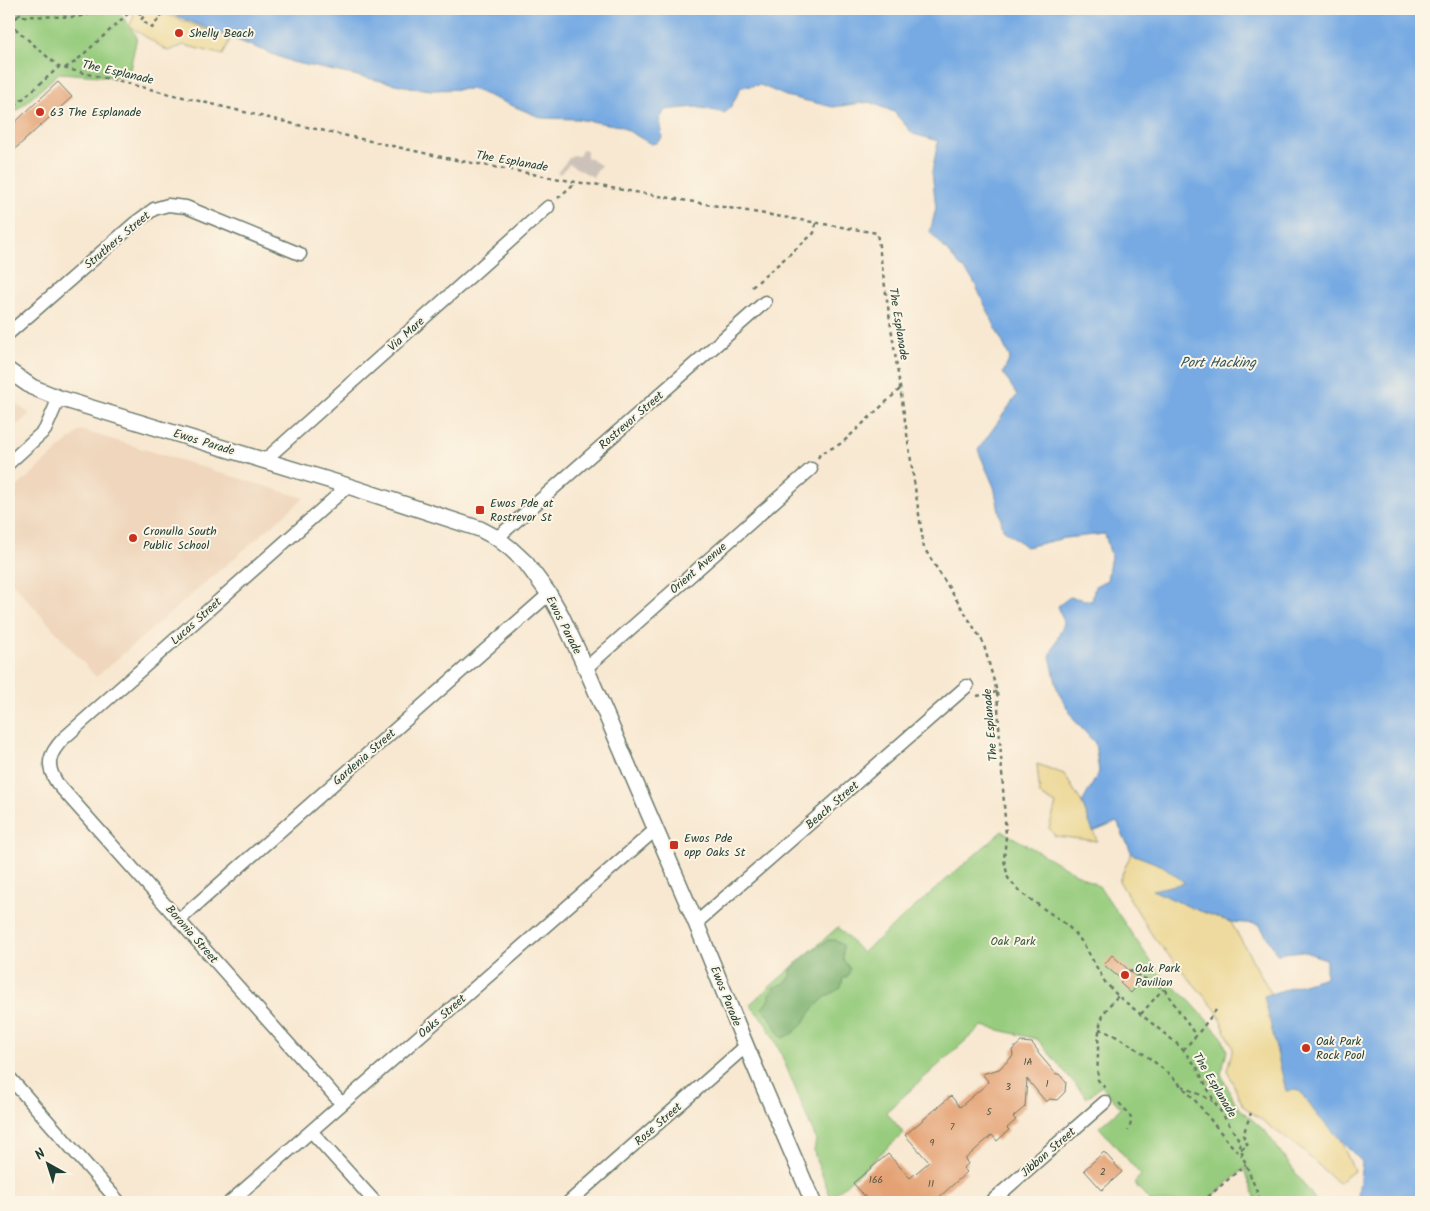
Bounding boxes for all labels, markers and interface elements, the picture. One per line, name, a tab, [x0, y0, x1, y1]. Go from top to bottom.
place label: Shelly Beach	[189, 24, 254, 43]
marker: Shelly Beach	[173, 27, 185, 39]
street label: The Esplanade	[80, 55, 156, 90]
place label: 63 The Esplanade	[50, 103, 142, 122]
marker: 63 The Esplanade	[34, 106, 46, 118]
street label: The Esplanade	[474, 146, 550, 177]
street label: Struthers Street	[80, 207, 155, 274]
street label: The Esplanade	[883, 287, 914, 362]
street label: Via Mare	[384, 312, 430, 356]
water label: Port Hacking	[1180, 352, 1257, 374]
street label: Rostrevor Street	[594, 386, 669, 454]
street label: Ewos Parade	[171, 424, 238, 461]
place label: Ewos Pde at Rostrevor St	[490, 494, 554, 527]
marker: Ewos Pde at Rostrevor St	[474, 504, 486, 516]
place label: Cronulla South Public School	[143, 522, 217, 555]
marker: Cronulla South Public School	[127, 532, 139, 544]
street label: Orient Avenue	[665, 538, 732, 599]
street label: Lucas Street	[166, 593, 227, 650]
street label: Ewos Parade	[541, 593, 587, 658]
street label: The Esplanade	[978, 687, 1003, 762]
street label: Gardenia Street	[328, 724, 400, 790]
street label: Beach Street	[801, 776, 864, 834]
place label: Ewos Pde opp Oaks St	[684, 829, 746, 862]
marker: Ewos Pde opp Oaks St	[668, 839, 680, 851]
street label: Boronia Street	[161, 901, 223, 968]
park label: Oak Park	[990, 932, 1036, 951]
place label: Oak Park Pavilion	[1135, 959, 1181, 992]
street label: Ewos Parade	[705, 963, 746, 1030]
marker: Oak Park Pavilion	[1119, 969, 1131, 981]
street label: Oaks Street	[414, 990, 471, 1043]
place label: Oak Park Rock Pool	[1316, 1032, 1365, 1065]
marker: Oak Park Rock Pool	[1300, 1042, 1312, 1054]
street label: The Esplanade	[1188, 1049, 1242, 1122]
house number: 1A	[1023, 1054, 1033, 1070]
house number: 1	[1045, 1076, 1049, 1092]
house number: 3	[1005, 1079, 1011, 1095]
street label: Rose Street	[630, 1098, 687, 1151]
house number: 5	[986, 1104, 992, 1120]
house number: 7	[950, 1119, 955, 1135]
street label: Jibbon Street	[1016, 1123, 1081, 1182]
house number: 9	[930, 1135, 935, 1151]
north arrow	[22, 1138, 72, 1188]
text: N	[30, 1143, 51, 1166]
house number: 2	[1100, 1164, 1106, 1180]
house number: 166	[869, 1172, 883, 1188]
house number: 11	[928, 1176, 934, 1192]

